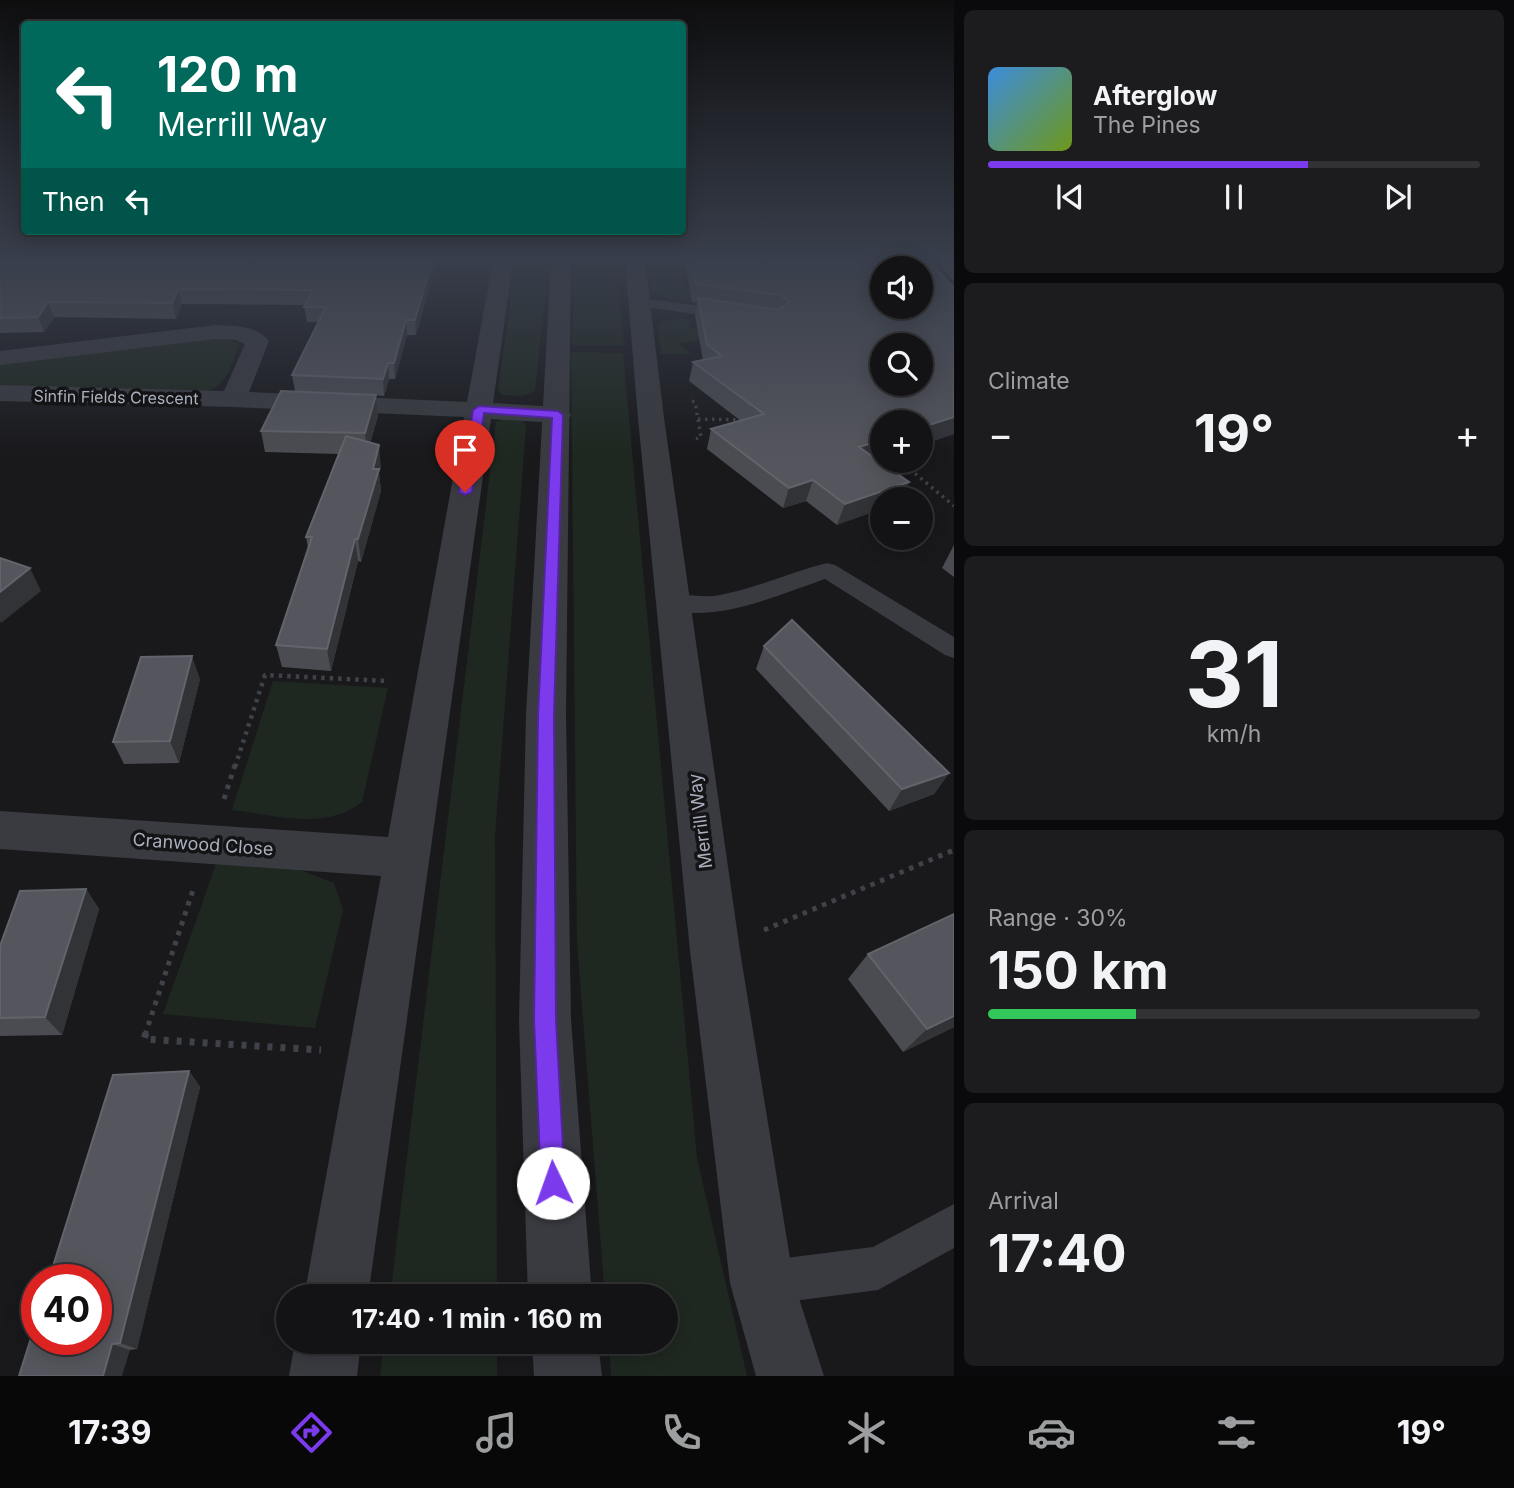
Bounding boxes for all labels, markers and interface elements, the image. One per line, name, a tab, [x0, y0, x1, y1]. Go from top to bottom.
text: 120 m	[157, 45, 298, 104]
icon: left	[42, 49, 133, 140]
text: Afterglow	[1093, 80, 1217, 111]
text: Merrill Way	[157, 105, 327, 144]
text: The Pines	[1093, 111, 1201, 139]
icon: previous	[1051, 178, 1089, 216]
icon: pause	[1215, 178, 1253, 216]
icon: next	[1379, 178, 1417, 216]
icon: left	[119, 182, 157, 220]
text: Then	[42, 186, 105, 217]
map controls	[870, 256, 933, 550]
button: sound	[870, 256, 933, 319]
button: search	[870, 333, 933, 396]
text: Climate	[988, 367, 1070, 395]
street label: Sinfin Fields Crescent	[33, 386, 199, 408]
text: 19°	[1194, 402, 1274, 465]
button: +	[870, 410, 933, 473]
text: −	[988, 411, 1013, 457]
text: +	[1455, 411, 1480, 457]
pin	[435, 420, 495, 492]
icon: arrive	[446, 431, 484, 469]
button: −	[870, 487, 933, 550]
text: 31	[1185, 619, 1283, 729]
text: km/h	[1207, 720, 1261, 748]
street label: Merrill Way	[684, 772, 716, 870]
street label: Cranwood Close	[132, 829, 274, 859]
text: Range · 30%	[988, 904, 1128, 932]
text: 150 km	[988, 939, 1169, 1002]
position arrow	[516, 1146, 590, 1220]
text: Arrival	[988, 1187, 1059, 1215]
text: 17:40	[988, 1222, 1127, 1285]
speed limit sign: 40	[21, 1264, 112, 1355]
text: 17:40 · 1 min · 160 m	[351, 1303, 603, 1334]
icon: directions	[287, 1408, 336, 1457]
icon: music	[472, 1408, 521, 1457]
icon: phone	[657, 1408, 706, 1457]
icon: climate	[842, 1408, 891, 1457]
icon: car	[1027, 1408, 1076, 1457]
icon: filters	[1212, 1408, 1261, 1457]
text: 17:39	[68, 1413, 151, 1452]
text: 19°	[1397, 1413, 1446, 1452]

